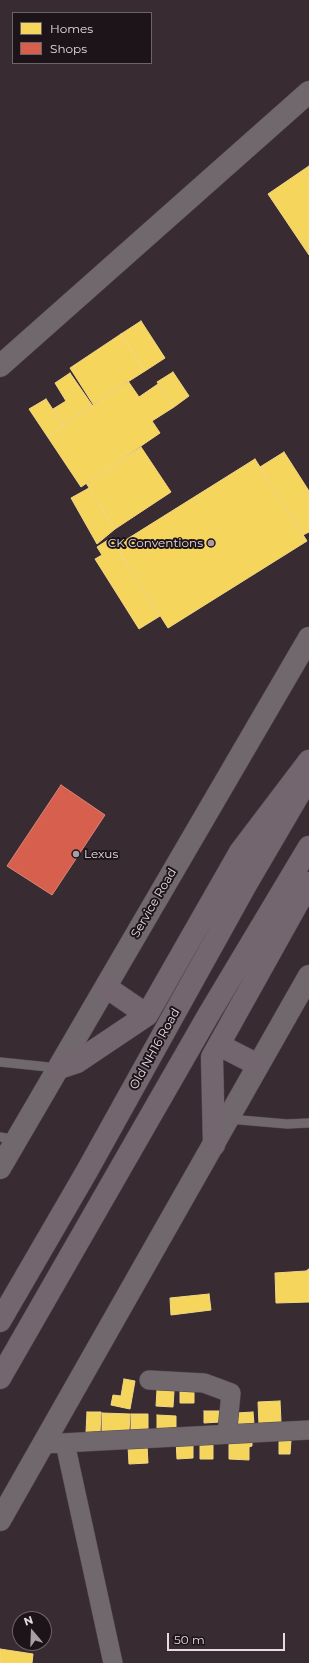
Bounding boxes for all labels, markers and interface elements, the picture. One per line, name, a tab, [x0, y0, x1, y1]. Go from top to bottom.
legend	[12, 12, 152, 64]
text: Homes	[50, 21, 93, 36]
text: Shops	[50, 41, 87, 56]
place label: CK Conventions	[108, 536, 203, 550]
marker: CK Conventions	[206, 538, 216, 548]
place label: Lexus	[84, 847, 118, 861]
marker: Lexus	[71, 849, 81, 859]
street label: Service Road	[128, 866, 180, 940]
street label: Old NH16 Road	[127, 1006, 183, 1092]
north arrow	[12, 1611, 52, 1651]
text: N	[22, 1613, 35, 1629]
scale bar	[169, 1625, 287, 1651]
text: 50 m	[174, 1632, 205, 1647]

